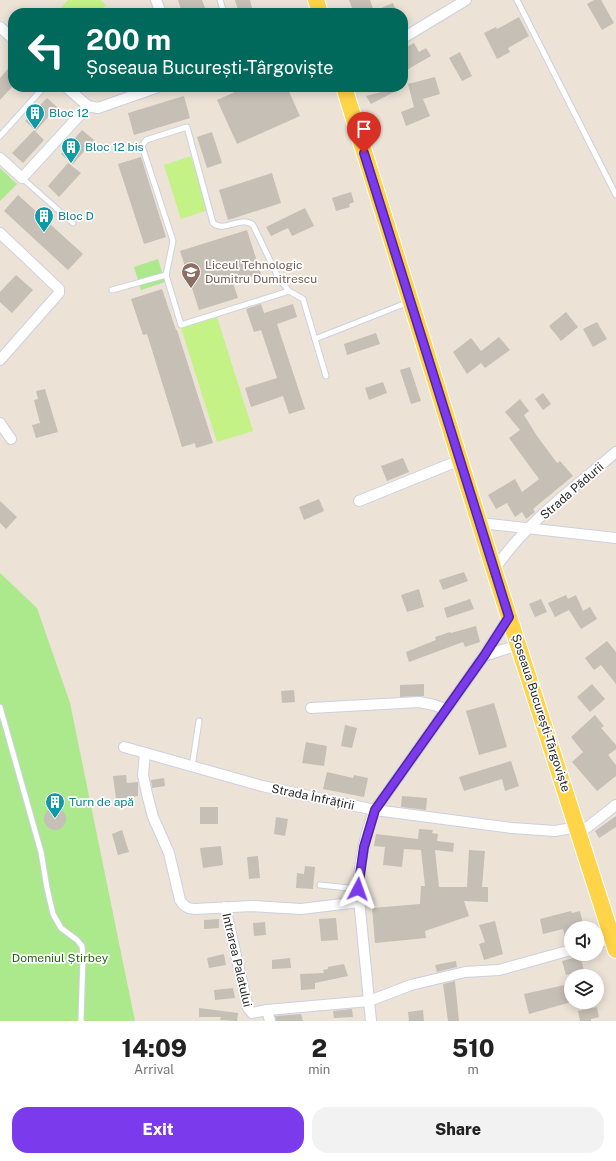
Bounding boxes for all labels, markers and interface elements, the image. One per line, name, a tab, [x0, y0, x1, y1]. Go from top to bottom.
text: 200 m	[86, 23, 171, 56]
icon: left	[20, 24, 72, 76]
text: Șoseaua București-Târgoviște	[86, 57, 333, 78]
building icon: Bloc 12	[24, 102, 46, 130]
place label: Bloc 12	[49, 106, 89, 120]
pin	[347, 112, 381, 153]
icon: arrive	[353, 118, 375, 140]
building icon: Bloc 12 bis	[60, 136, 82, 164]
place label: Bloc 12 bis	[85, 140, 144, 154]
building icon: Bloc D	[33, 205, 55, 233]
place label: Bloc D	[58, 209, 94, 223]
place label: Liceul Tehnologic Dumitru Dumitrescu	[205, 258, 317, 286]
school or university icon: Liceul Tehnologic Dumitru Dumitrescu	[180, 261, 202, 289]
street label: Strada Pădurii	[537, 460, 607, 522]
street label: Șoseaua București-Târgoviște	[509, 632, 573, 794]
street label: Strada Înfrățirii	[270, 781, 356, 813]
building icon: Turn de apă	[44, 791, 66, 819]
place label: Turn de apă	[69, 795, 134, 809]
position arrow	[337, 868, 379, 910]
street label: Intrarea Palatului	[219, 912, 255, 1008]
map controls	[564, 921, 604, 1009]
button: sound	[564, 921, 604, 961]
park label: Domeniul Știrbey	[12, 951, 109, 965]
button: layers	[564, 969, 604, 1009]
text: 14:09	[121, 1034, 187, 1062]
text: 2	[311, 1034, 327, 1062]
text: 510	[452, 1034, 495, 1062]
text: Arrival	[134, 1062, 174, 1077]
text: min	[308, 1062, 330, 1077]
text: m	[468, 1062, 479, 1077]
button: Exit	[12, 1107, 304, 1153]
button: Share	[312, 1107, 604, 1153]

